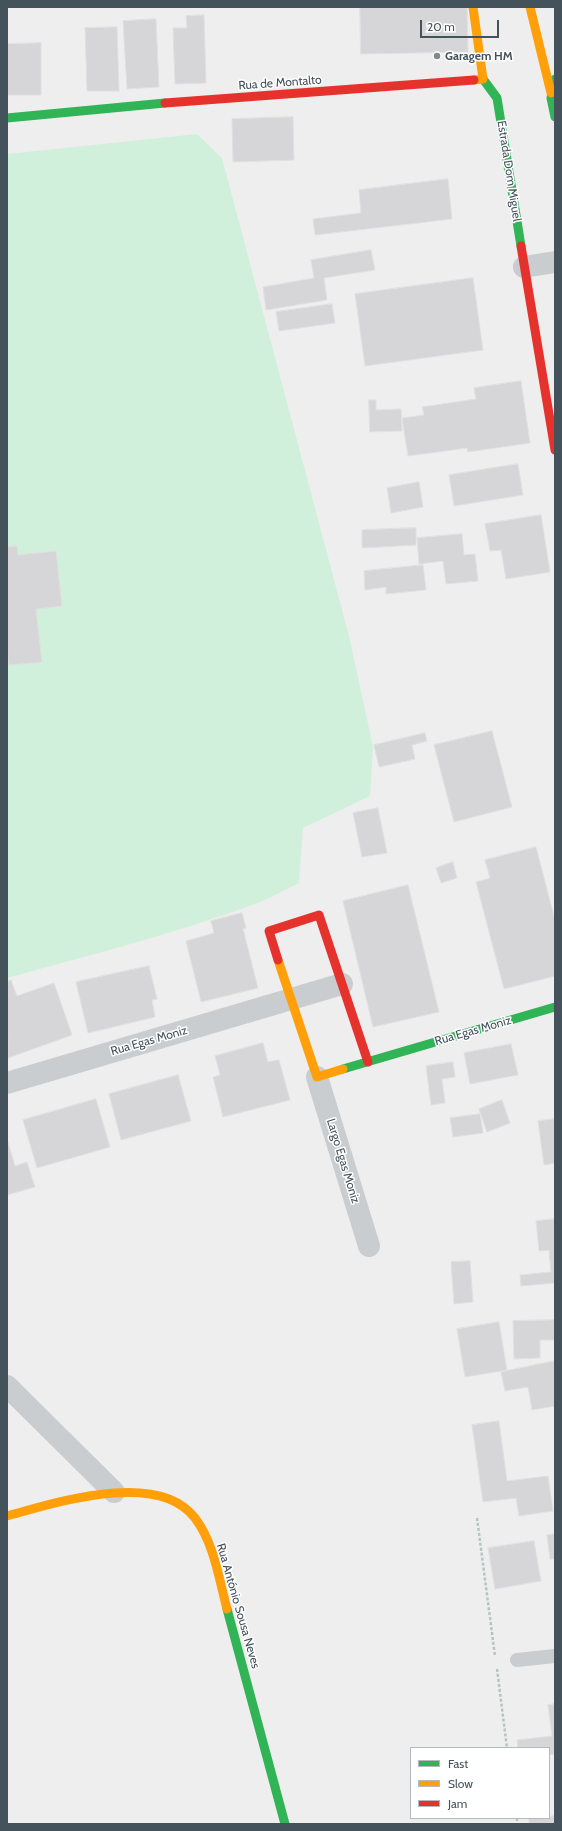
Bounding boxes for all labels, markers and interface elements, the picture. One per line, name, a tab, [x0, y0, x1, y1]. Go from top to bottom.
scale bar	[422, 12, 501, 38]
text: 20 m	[427, 19, 455, 34]
place label: Garagem HM	[445, 49, 513, 63]
marker: Garagem HM	[432, 51, 442, 61]
street label: Rua de Montalto	[238, 73, 322, 93]
street label: Estrada Dom Miguel	[494, 119, 524, 223]
street label: Rua Egas Moniz	[433, 1013, 513, 1049]
street label: Rua Egas Moniz	[109, 1023, 189, 1059]
street label: Largo Egas Moniz	[323, 1117, 363, 1205]
street label: Rua António Sousa Neves	[213, 1542, 263, 1670]
legend	[410, 1747, 550, 1819]
text: Fast	[448, 1756, 468, 1771]
text: Slow	[448, 1776, 473, 1791]
text: Jam	[448, 1796, 467, 1811]

